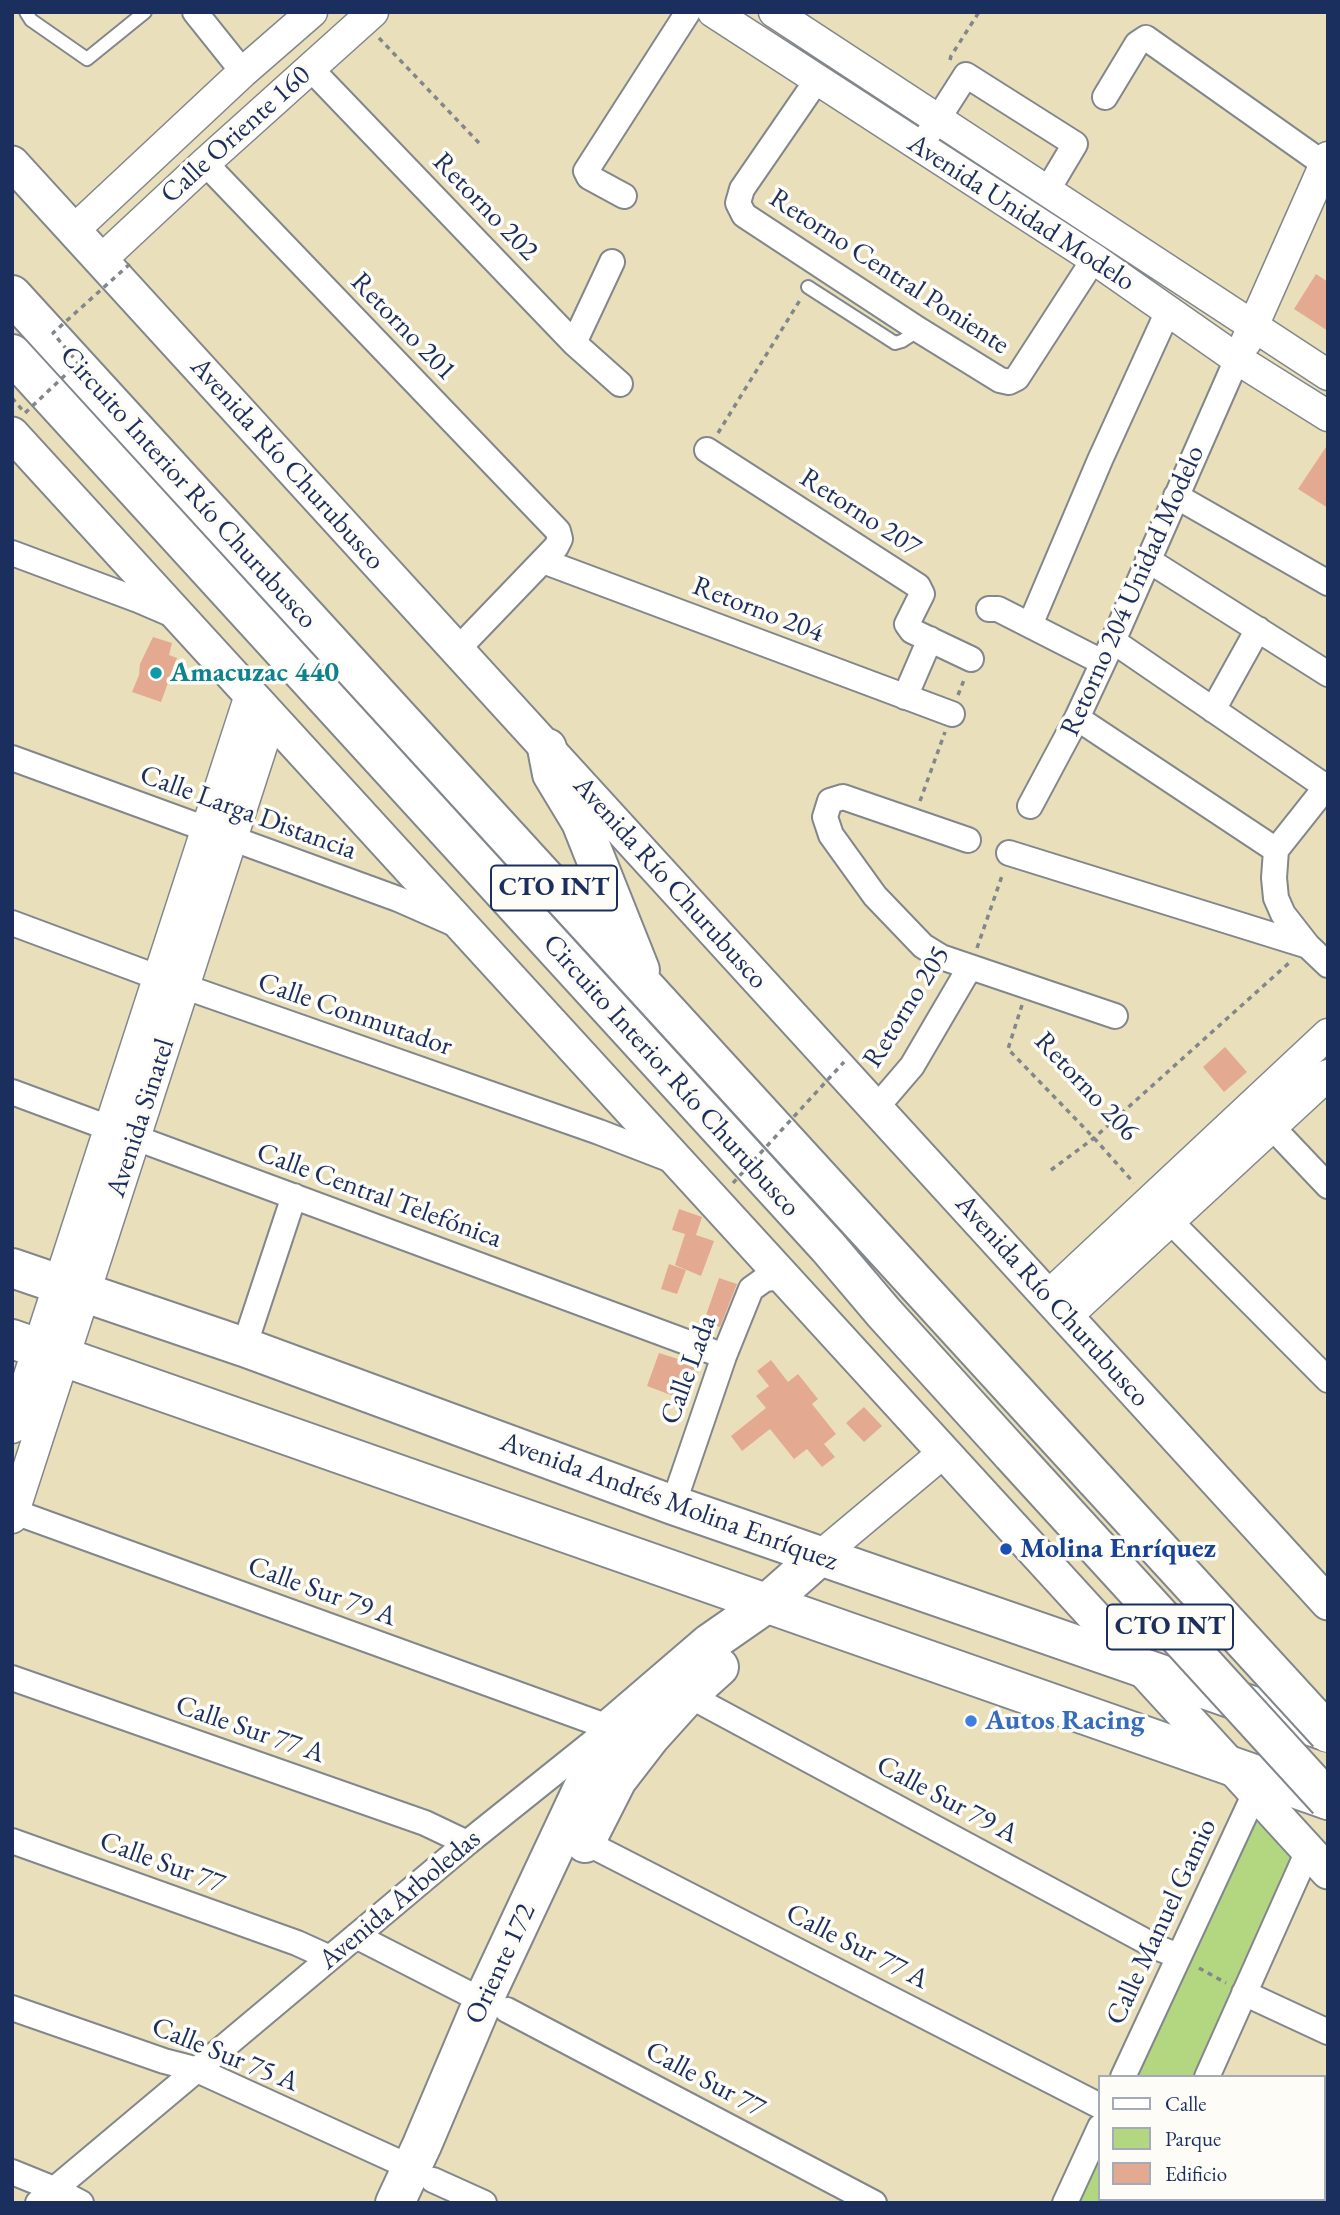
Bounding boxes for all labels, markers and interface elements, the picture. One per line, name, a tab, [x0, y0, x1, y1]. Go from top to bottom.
street label: Calle Oriente 160	[154, 59, 318, 211]
street label: Avenida Unidad Modelo	[901, 127, 1141, 299]
street label: Retorno 202	[425, 146, 545, 268]
street label: Retorno Central Poniente	[763, 182, 1015, 362]
street label: Retorno 201	[343, 266, 463, 388]
street label: Circuito Interior Río Churubusco	[52, 340, 324, 636]
street label: Avenida Río Churubusco	[183, 351, 391, 577]
street label: Retorno 204 Unidad Modelo	[1054, 440, 1212, 742]
street label: Retorno 207	[793, 461, 927, 565]
street label: Retorno 204	[688, 570, 828, 650]
place label: Amacuzac 440	[170, 656, 339, 690]
marker: Amacuzac 440	[148, 665, 164, 681]
street label: Calle Larga Distancia	[135, 758, 361, 868]
street label: Avenida Río Churubusco	[566, 770, 774, 996]
road number: CTO INT	[491, 866, 617, 911]
street label: Circuito Interior Río Churubusco	[535, 928, 807, 1224]
street label: Retorno 205	[856, 940, 958, 1074]
street label: Calle Conmutador	[253, 966, 457, 1064]
street label: Retorno 206	[1027, 1025, 1145, 1149]
street label: Avenida Sinatel	[100, 1034, 182, 1202]
street label: Calle Central Telefónica	[252, 1136, 506, 1256]
street label: Avenida Río Churubusco	[948, 1188, 1156, 1414]
street label: Calle Lada	[654, 1311, 724, 1429]
street label: Avenida Andrés Molina Enríquez	[496, 1425, 842, 1579]
place label: Molina Enríquez	[1020, 1532, 1216, 1566]
marker: Molina Enríquez	[998, 1541, 1014, 1557]
street label: Calle Sur 79 A	[243, 1550, 401, 1634]
road number: CTO INT	[1107, 1604, 1233, 1650]
street label: Calle Sur 77 A	[171, 1689, 329, 1771]
place label: Autos Racing	[985, 1704, 1145, 1738]
marker: Autos Racing	[963, 1713, 979, 1729]
street label: Calle Sur 79 A	[870, 1749, 1024, 1851]
street label: Calle Manuel Gamio	[1099, 1814, 1225, 2030]
street label: Avenida Arboledas	[312, 1823, 488, 1977]
street label: Calle Sur 77	[95, 1825, 229, 1901]
street label: Calle Sur 77 A	[780, 1897, 934, 1997]
street label: Oriente 172	[459, 1898, 543, 2030]
street label: Calle Sur 75 A	[147, 2010, 303, 2100]
street label: Calle Sur 77	[639, 2035, 771, 2125]
legend	[1098, 2075, 1326, 2201]
text: Calle	[1165, 2090, 1207, 2117]
text: Parque	[1165, 2125, 1221, 2152]
text: Edificio	[1165, 2160, 1227, 2187]

